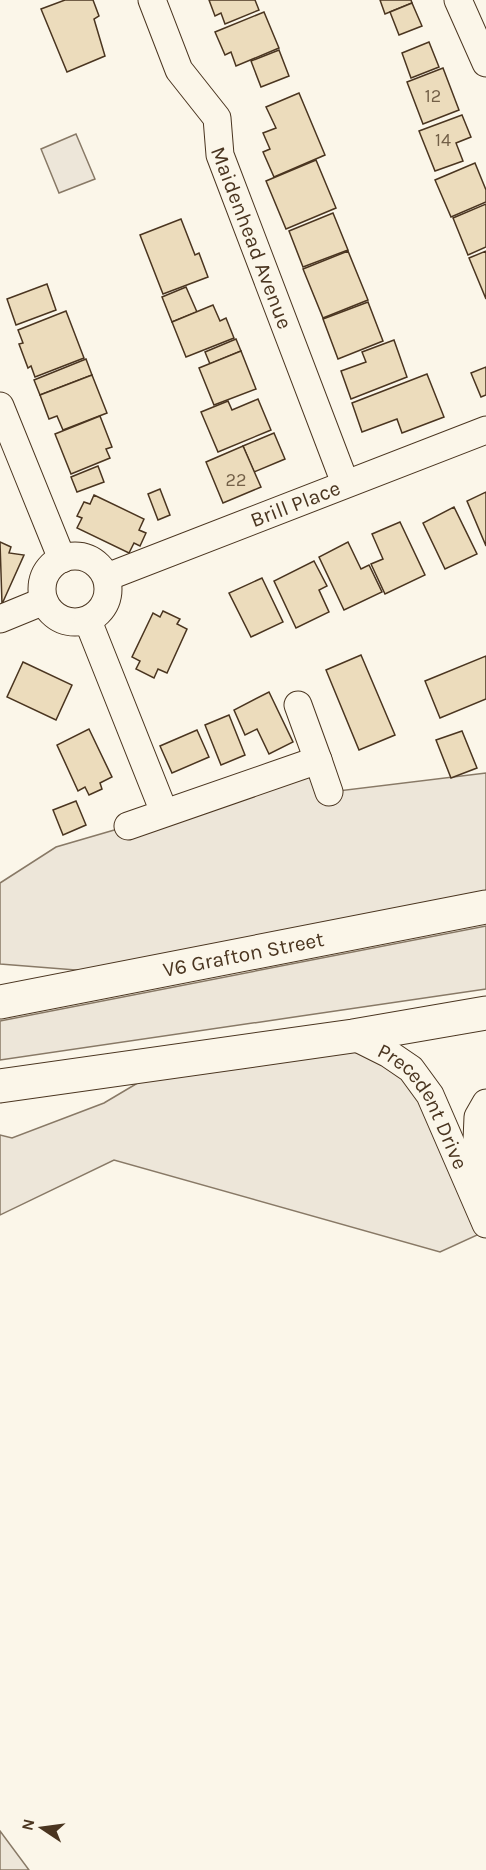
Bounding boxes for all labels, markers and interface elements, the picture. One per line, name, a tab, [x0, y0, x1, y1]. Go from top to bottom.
house number: 12	[425, 85, 441, 107]
house number: 14	[435, 129, 451, 151]
street label: Maidenhead Avenue	[206, 143, 297, 332]
house number: 22	[226, 469, 246, 491]
street label: Brill Place	[247, 476, 344, 532]
street label: V6 Grafton Street	[161, 927, 326, 982]
street label: Precedent Drive	[374, 1038, 473, 1173]
north arrow	[12, 1798, 72, 1858]
text: N	[17, 1817, 38, 1832]

